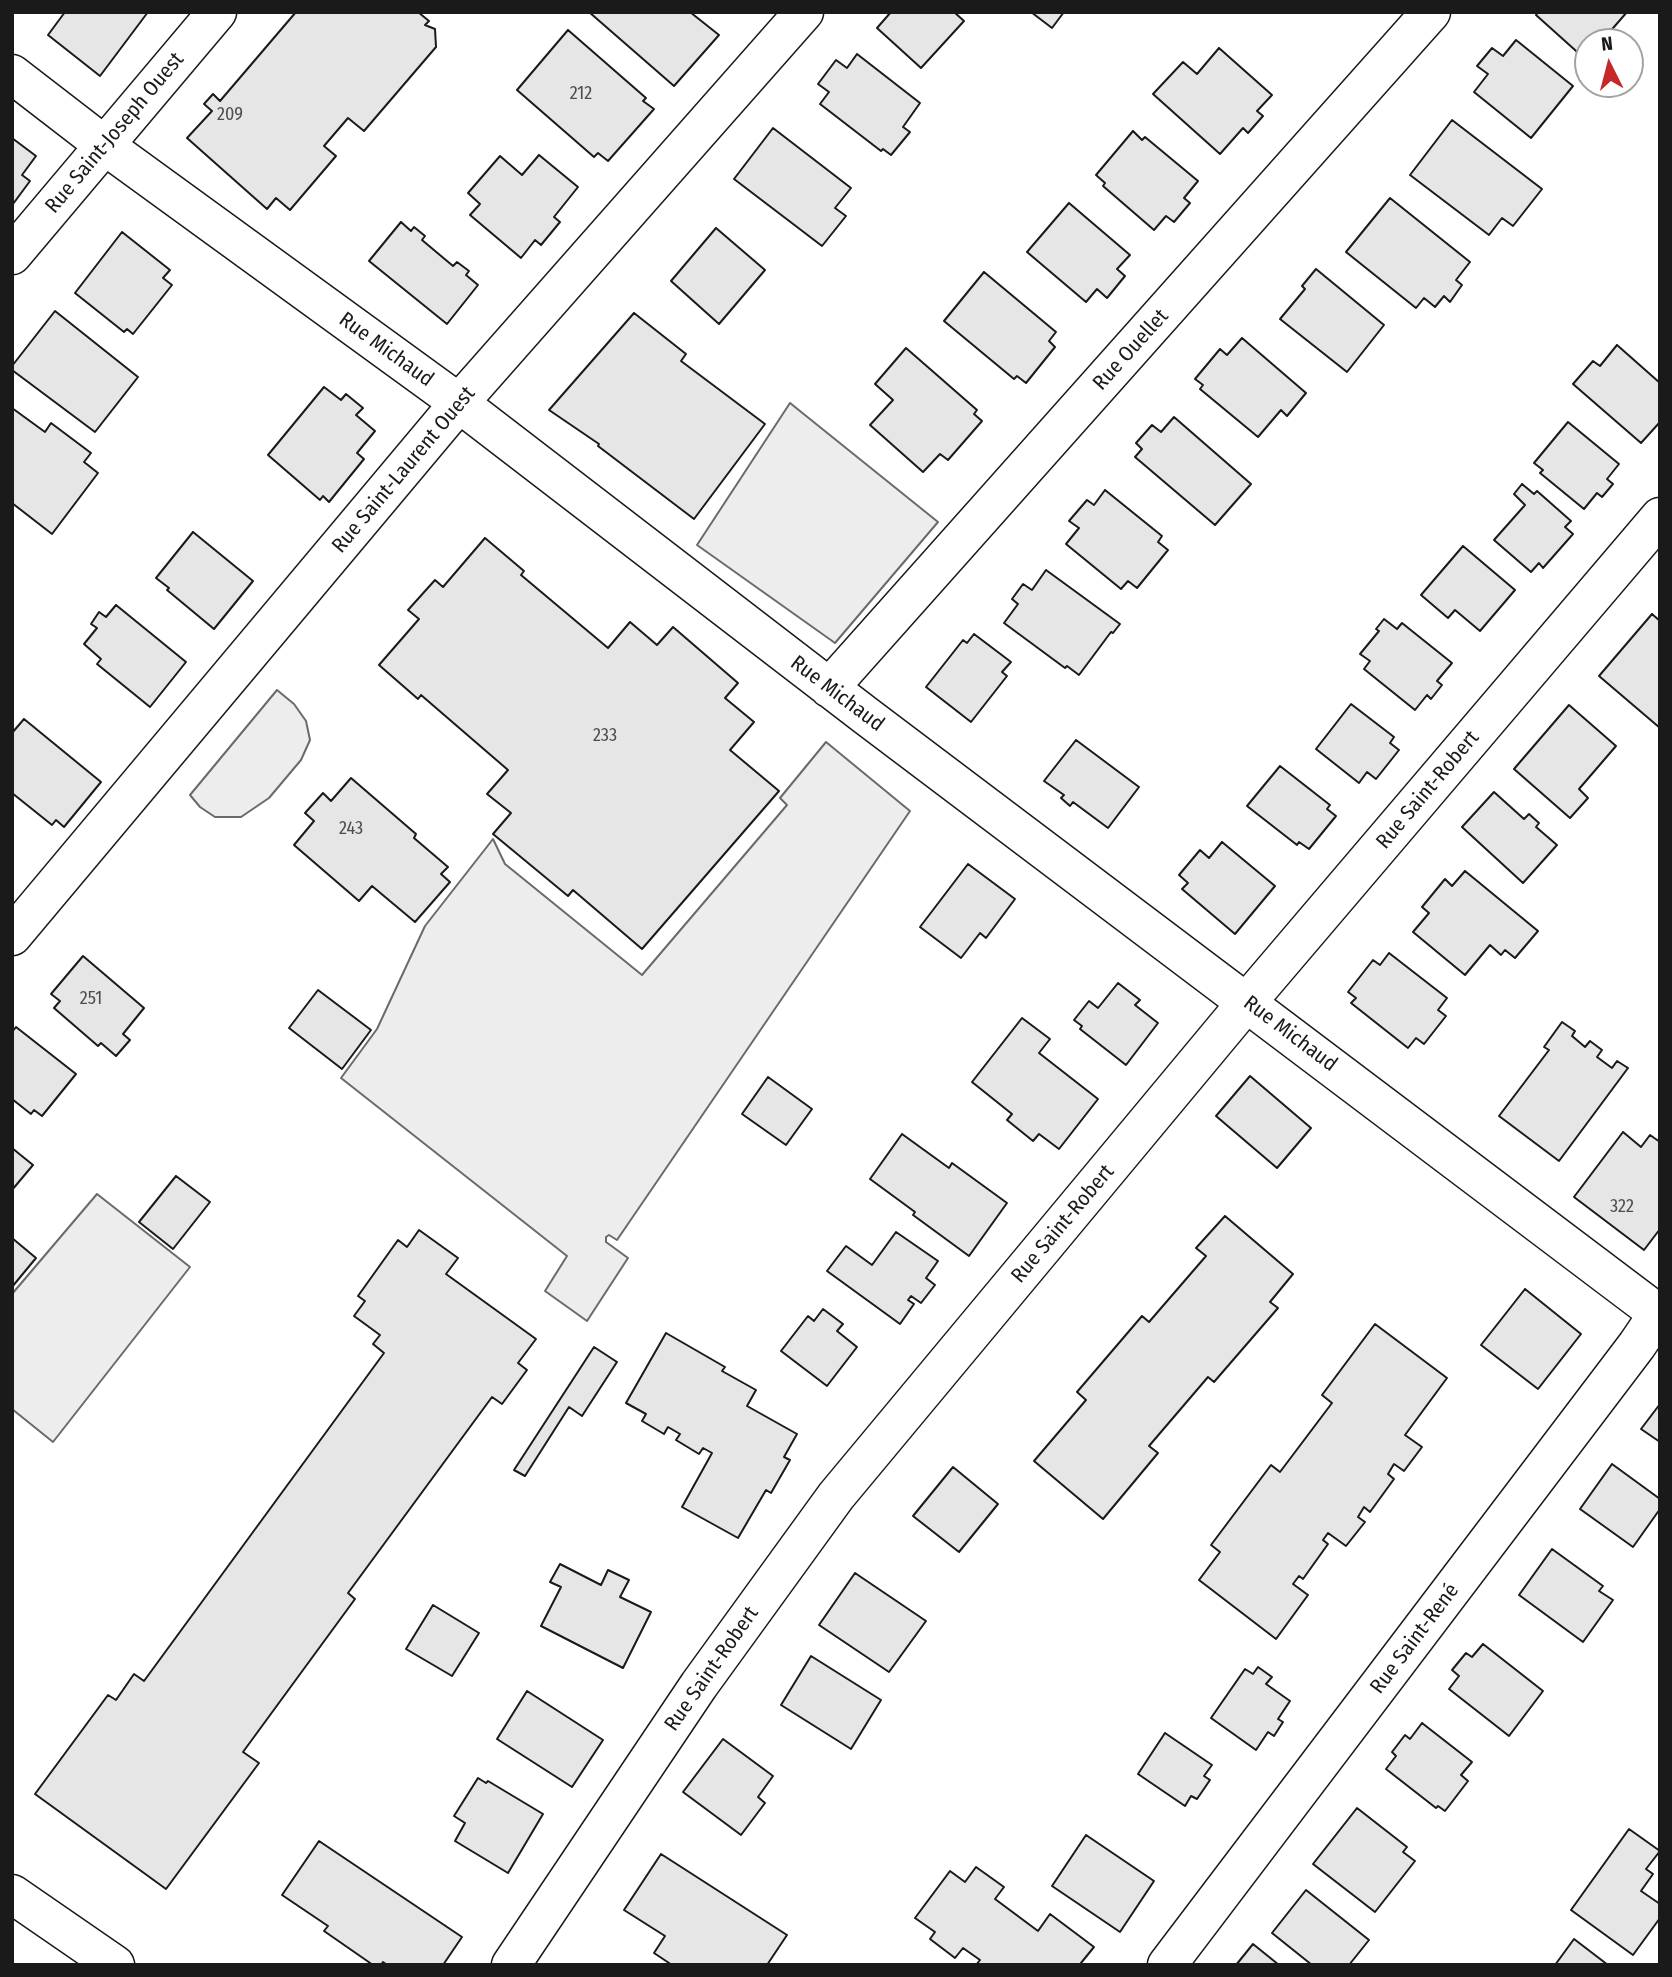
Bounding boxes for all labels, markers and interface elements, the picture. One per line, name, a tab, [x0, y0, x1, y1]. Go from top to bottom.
north arrow	[1574, 28, 1644, 98]
text: N	[1600, 32, 1614, 56]
street label: Rue Saint-Joseph Ouest	[40, 48, 190, 218]
house number: 212	[570, 83, 592, 105]
house number: 209	[217, 104, 243, 126]
street label: Rue Ouellet	[1088, 304, 1174, 396]
street label: Rue Michaud	[334, 307, 438, 393]
street label: Rue Saint-Laurent Ouest	[327, 382, 481, 558]
street label: Rue Michaud	[785, 651, 889, 737]
house number: 233	[593, 725, 617, 747]
street label: Rue Saint-Robert	[1371, 726, 1485, 854]
house number: 243	[339, 818, 363, 840]
house number: 251	[80, 988, 102, 1010]
street label: Rue Michaud	[1238, 991, 1342, 1077]
street label: Rue Saint-Robert	[1006, 1160, 1120, 1288]
house number: 322	[1610, 1196, 1634, 1218]
street label: Rue Saint-René	[1365, 1579, 1465, 1699]
street label: Rue Saint-Robert	[660, 1602, 764, 1736]

